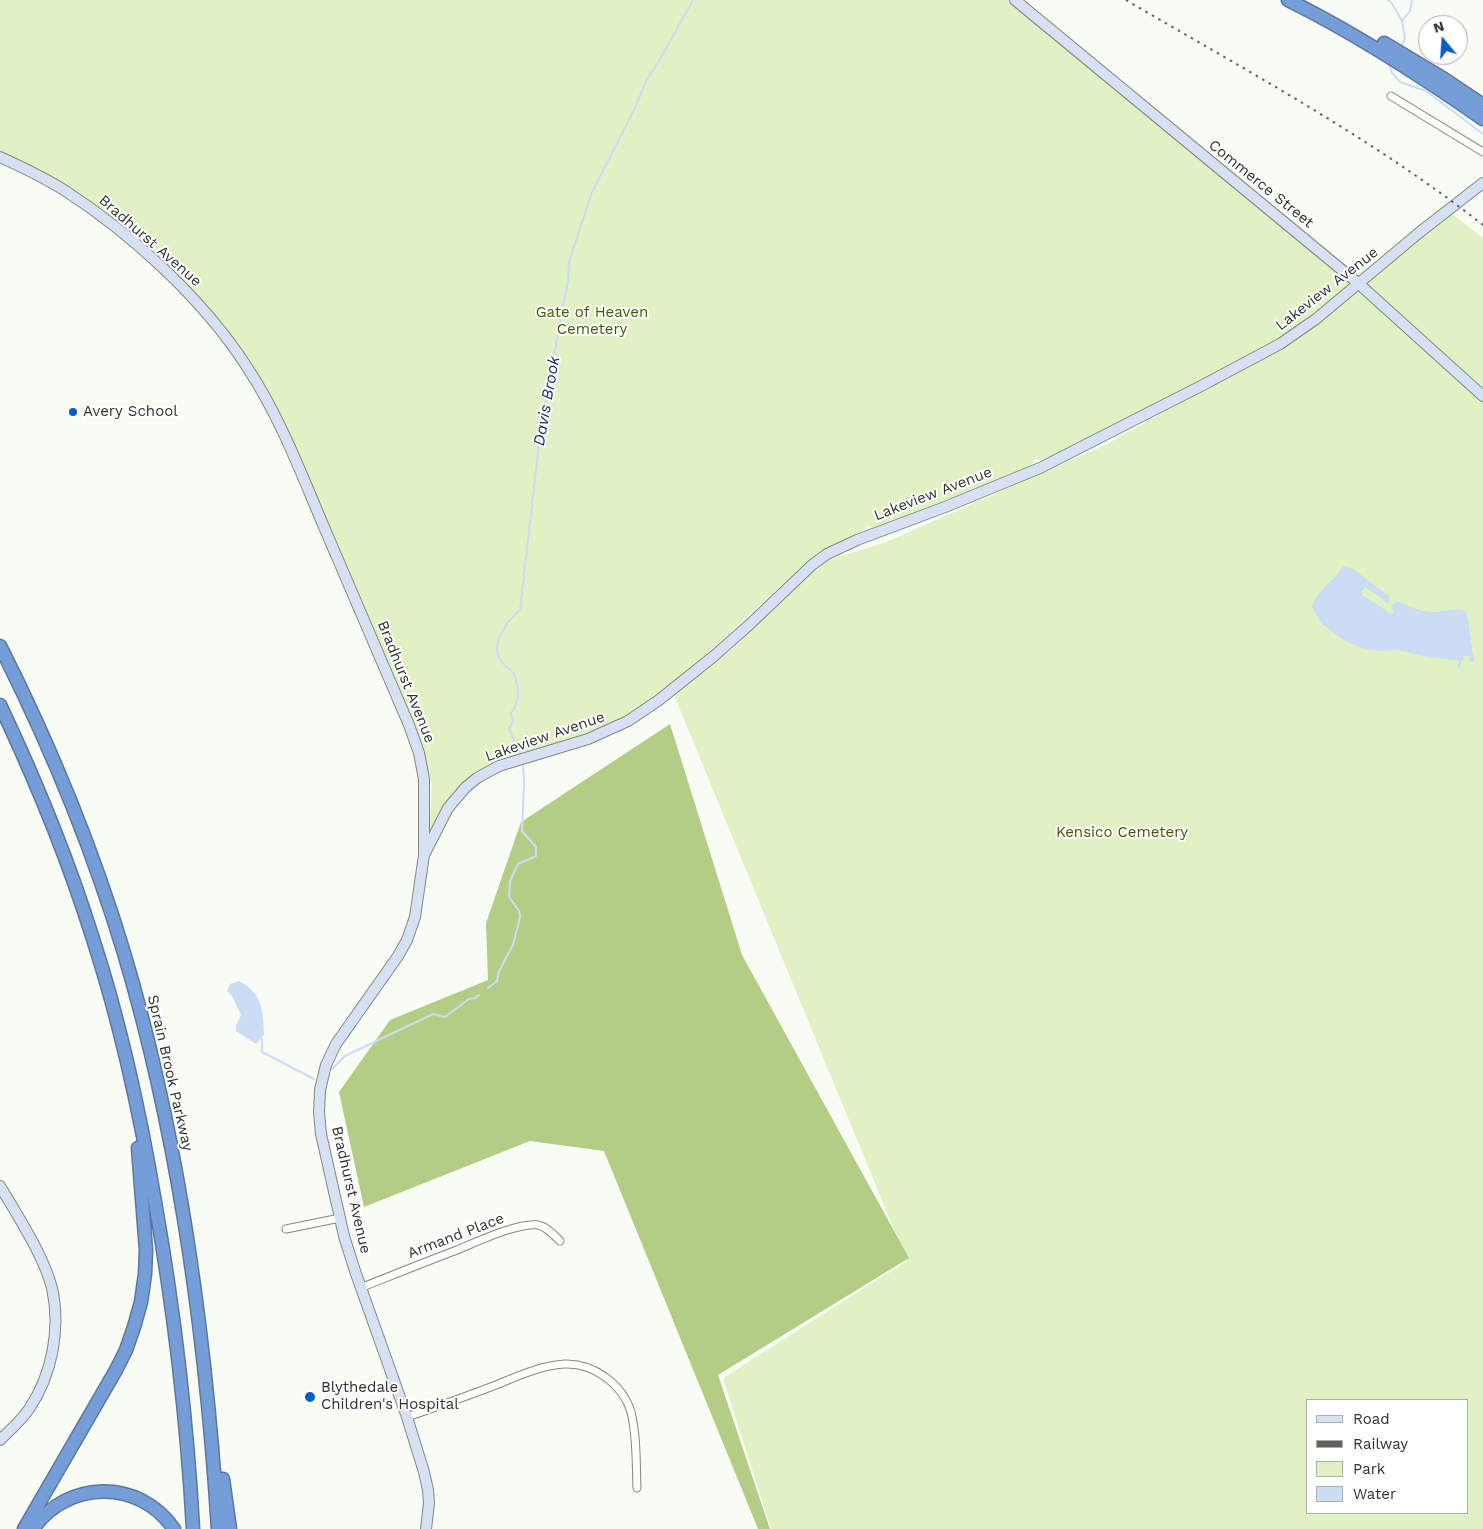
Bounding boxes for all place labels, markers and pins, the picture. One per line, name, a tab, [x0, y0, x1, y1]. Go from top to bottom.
place label: Avery School	[83, 403, 178, 421]
marker: Avery School	[67, 406, 79, 418]
place label: Blythedale Children's Hospital	[321, 1379, 459, 1414]
marker: Blythedale Children's Hospital	[303, 1390, 317, 1404]

